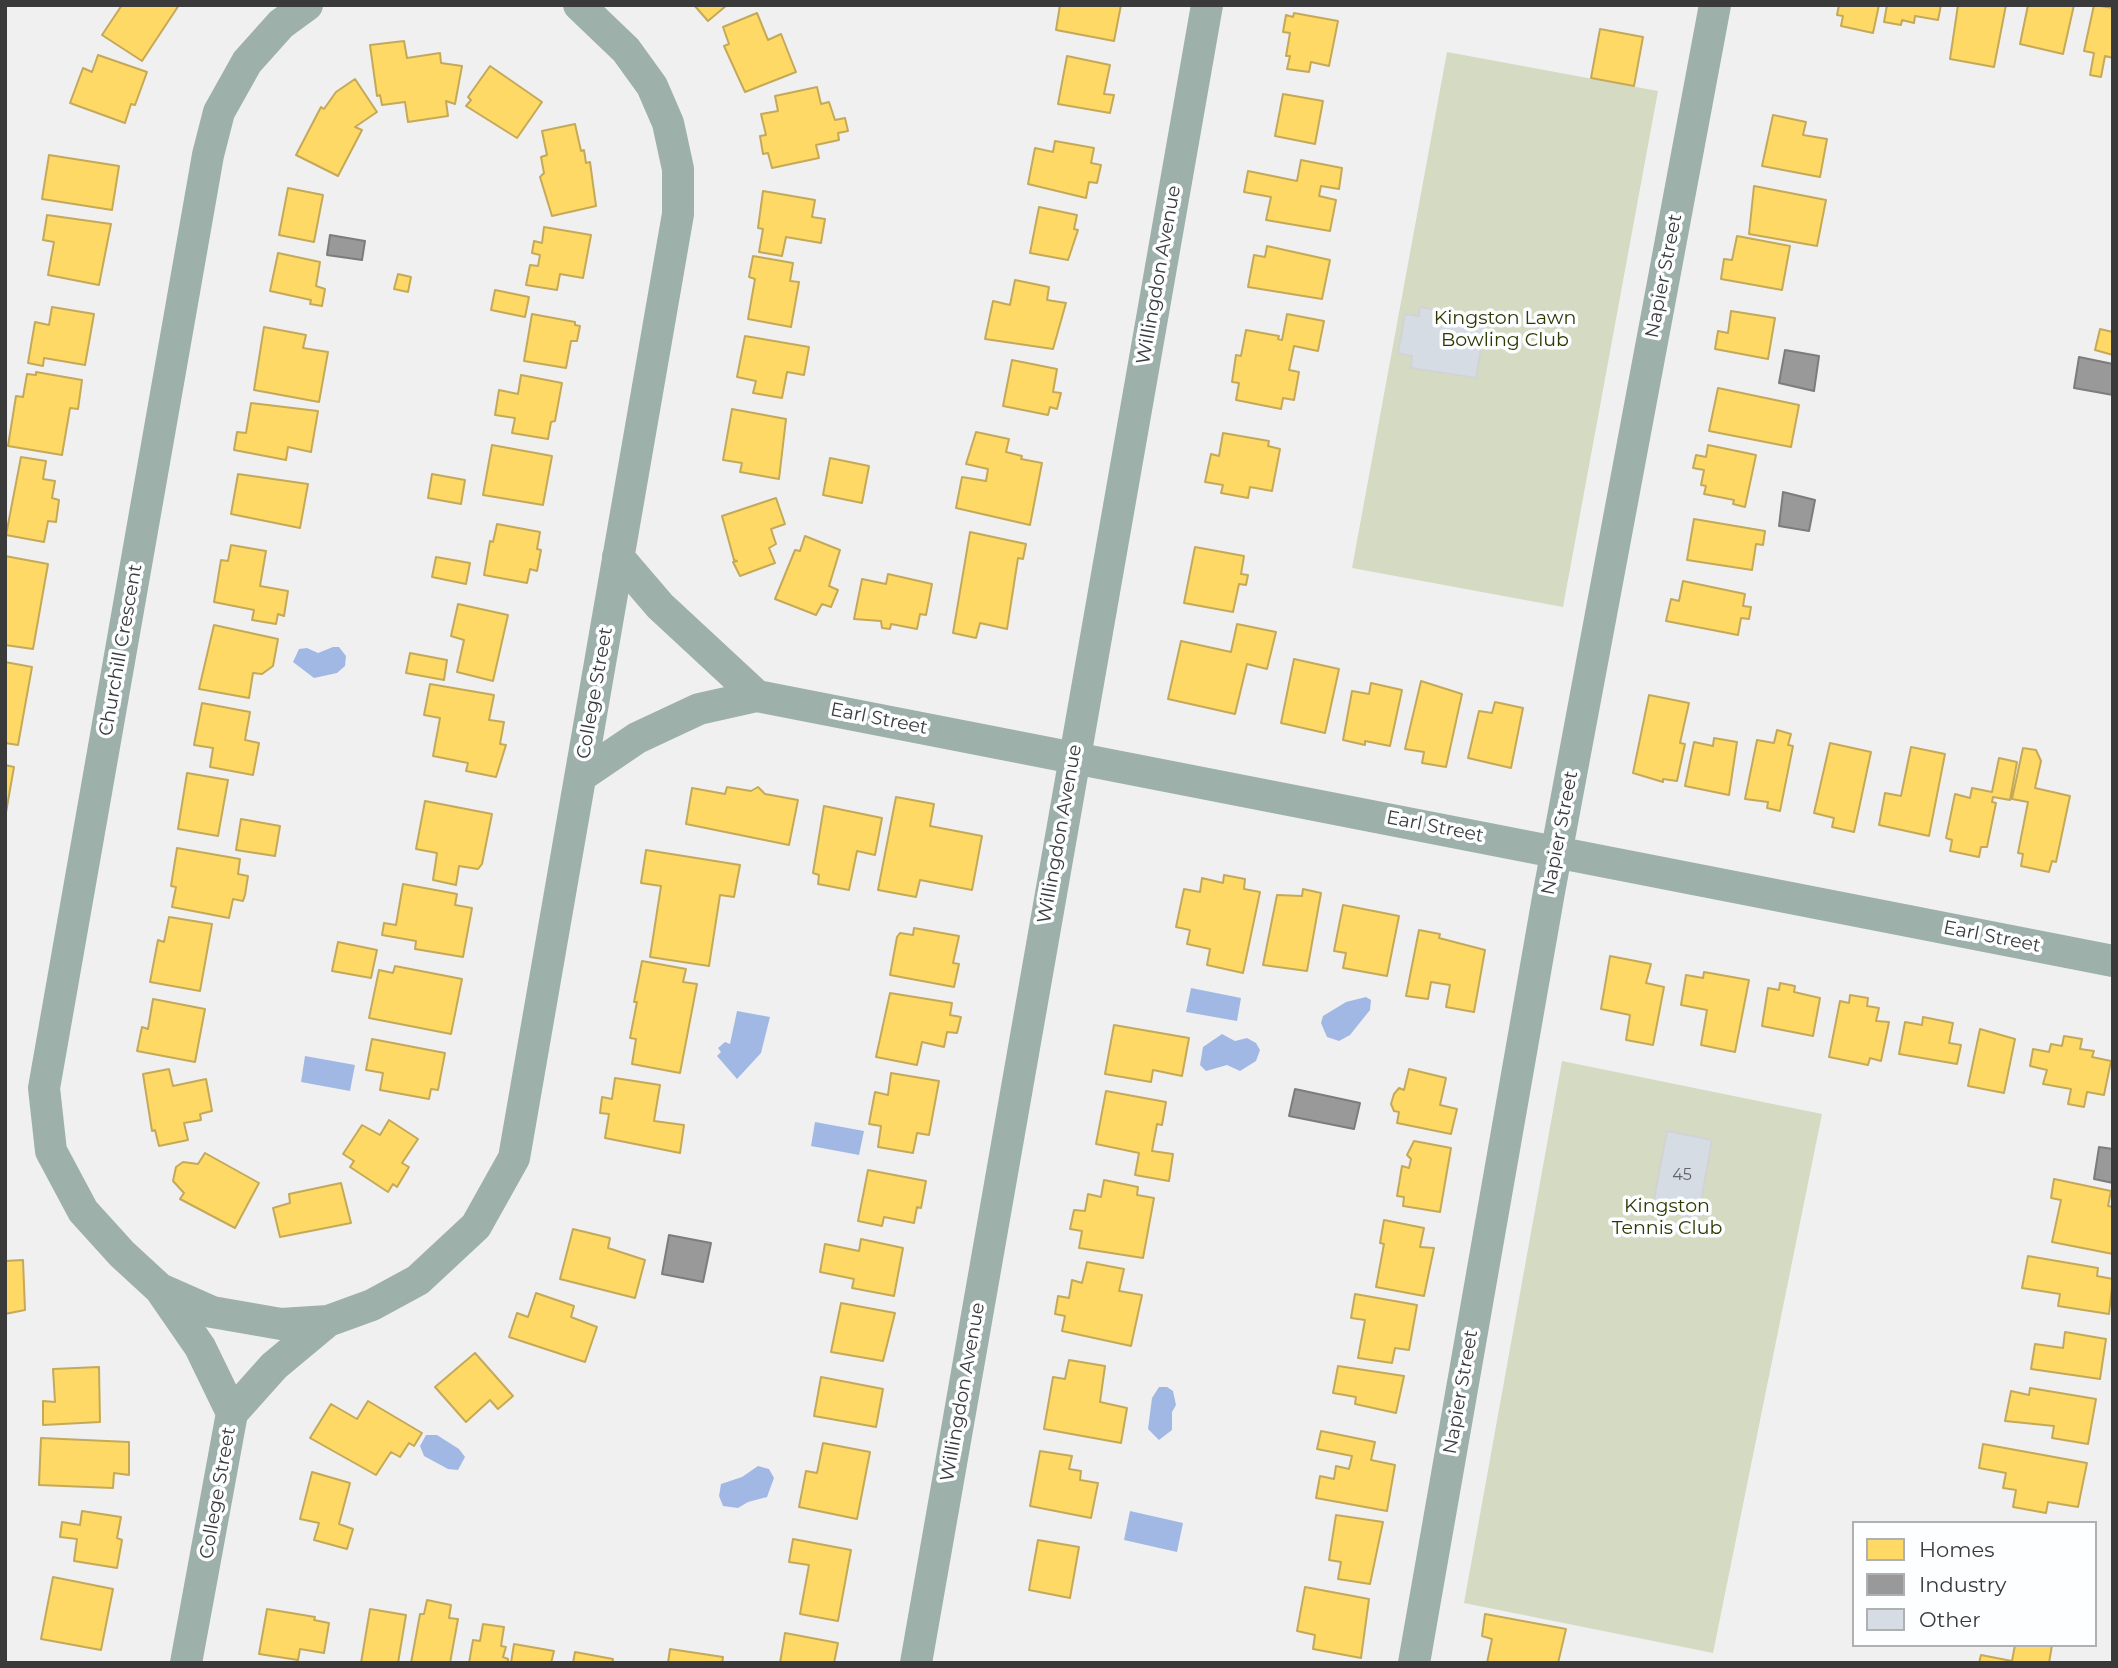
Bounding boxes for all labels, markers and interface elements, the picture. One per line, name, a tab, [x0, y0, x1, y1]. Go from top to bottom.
street label: Willingdon Avenue	[1132, 184, 1186, 366]
street label: Napier Street	[1641, 212, 1687, 340]
park label: Kingston Lawn Bowling Club	[1434, 307, 1576, 351]
street label: Churchill Crescent	[95, 562, 147, 738]
street label: College Street	[572, 625, 618, 761]
street label: Earl Street	[828, 698, 930, 740]
street label: Willingdon Avenue	[1033, 743, 1087, 925]
street label: Napier Street	[1537, 769, 1583, 897]
street label: Earl Street	[1384, 806, 1486, 848]
street label: Earl Street	[1941, 916, 2043, 958]
house number: 45	[1672, 1165, 1692, 1185]
park label: Kingston Tennis Club	[1612, 1195, 1722, 1239]
street label: Willingdon Avenue	[936, 1301, 990, 1483]
street label: Napier Street	[1439, 1328, 1483, 1456]
street label: College Street	[195, 1425, 241, 1561]
legend	[1852, 1521, 2097, 1647]
text: Homes	[1919, 1537, 1994, 1562]
text: Industry	[1919, 1572, 2006, 1597]
text: Other	[1919, 1607, 1981, 1632]

